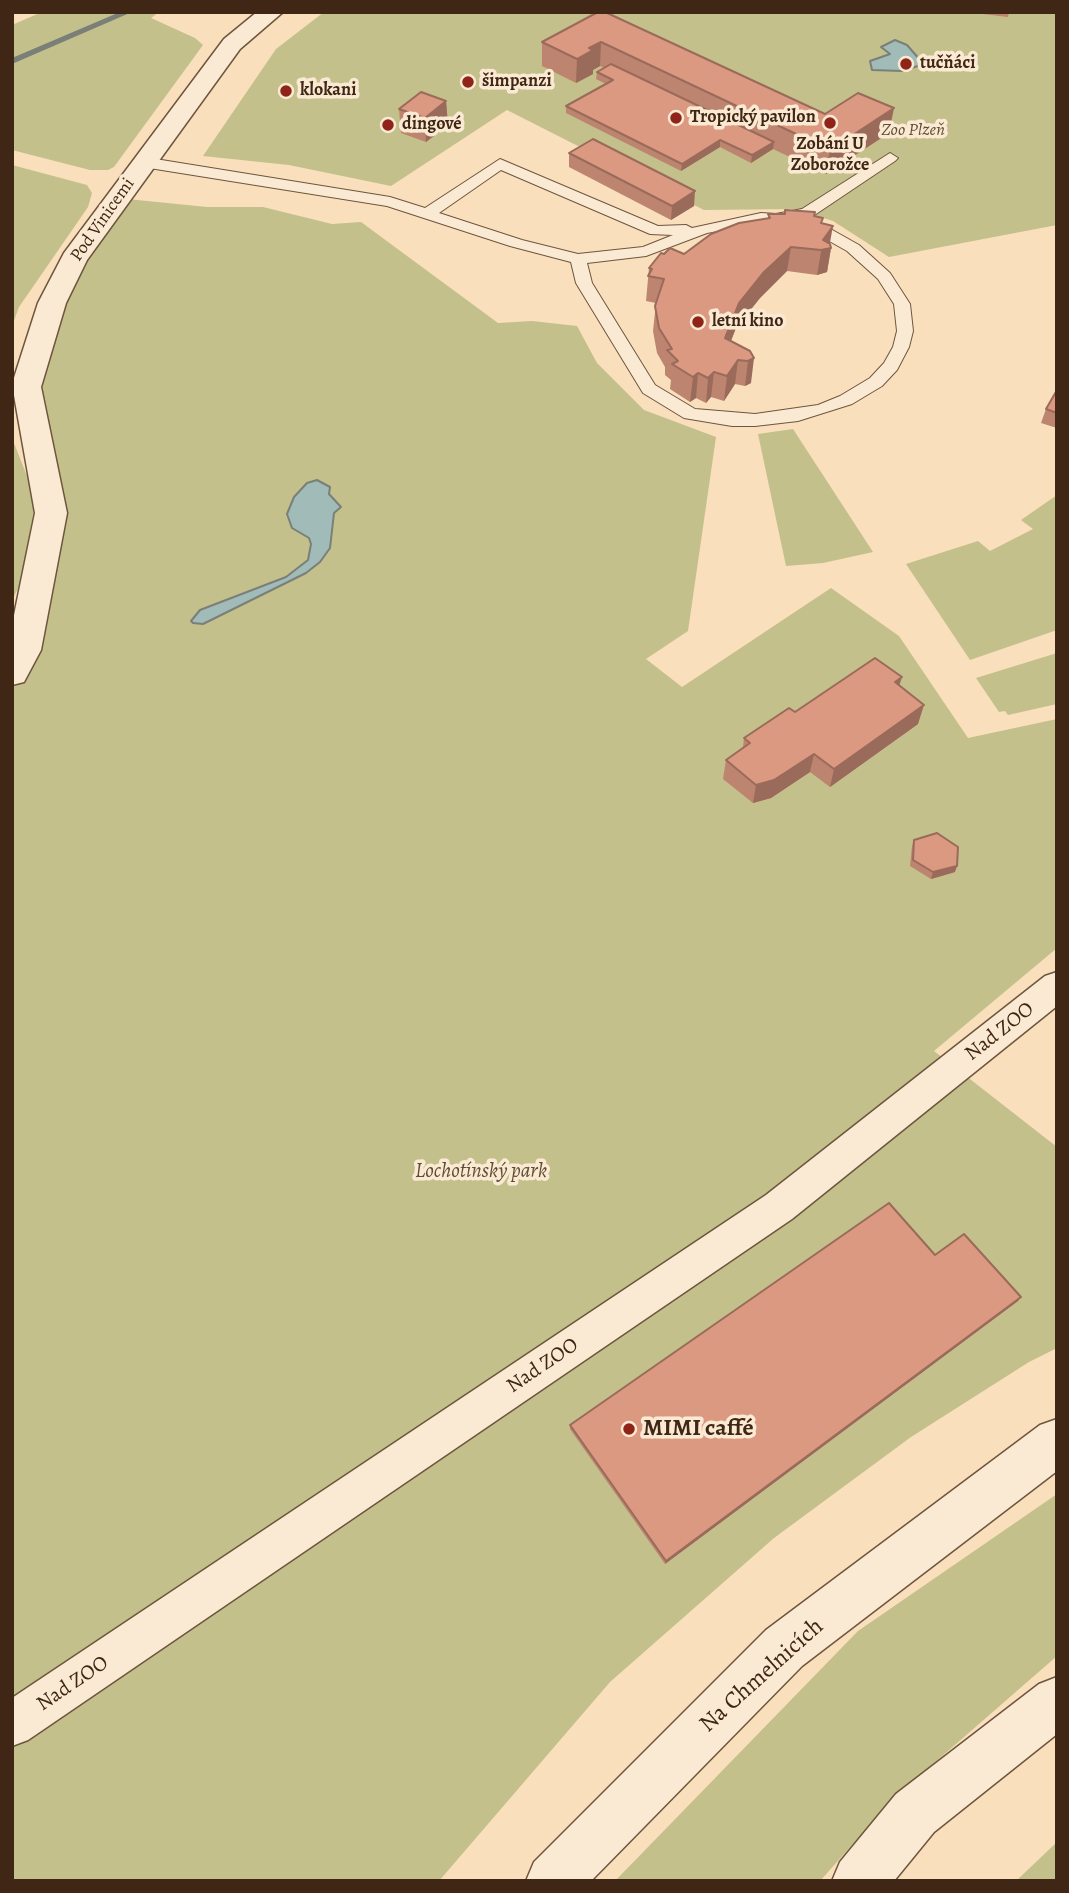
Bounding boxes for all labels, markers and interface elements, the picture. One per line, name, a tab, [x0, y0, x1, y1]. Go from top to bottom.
place label: tučňáci	[920, 53, 975, 75]
marker: tučňáci	[898, 56, 914, 72]
place label: šimpanzi	[482, 71, 552, 93]
marker: šimpanzi	[460, 74, 476, 90]
place label: klokani	[300, 80, 356, 102]
marker: klokani	[278, 83, 294, 99]
place label: Tropický pavilon	[690, 107, 816, 129]
marker: Tropický pavilon	[668, 110, 684, 126]
place label: dingové	[402, 114, 462, 136]
marker: Zobání U Zoborožce	[822, 115, 838, 131]
marker: dingové	[380, 117, 396, 133]
park label: Zoo Plzeň	[881, 120, 945, 142]
place label: Zobání U Zoborožce	[791, 134, 869, 176]
street label: Pod Vinicemi	[66, 174, 140, 266]
place label: letní kino	[712, 311, 783, 333]
marker: letní kino	[690, 314, 706, 330]
street label: Nad ZOO	[960, 997, 1040, 1067]
park label: Lochotínský park	[415, 1159, 547, 1185]
street label: Nad ZOO	[502, 1333, 584, 1399]
place label: MIMI caffé	[643, 1415, 754, 1443]
marker: MIMI caffé	[621, 1421, 637, 1437]
street label: Na Chmelnicích	[694, 1613, 830, 1739]
street label: Nad ZOO	[32, 1651, 114, 1717]

